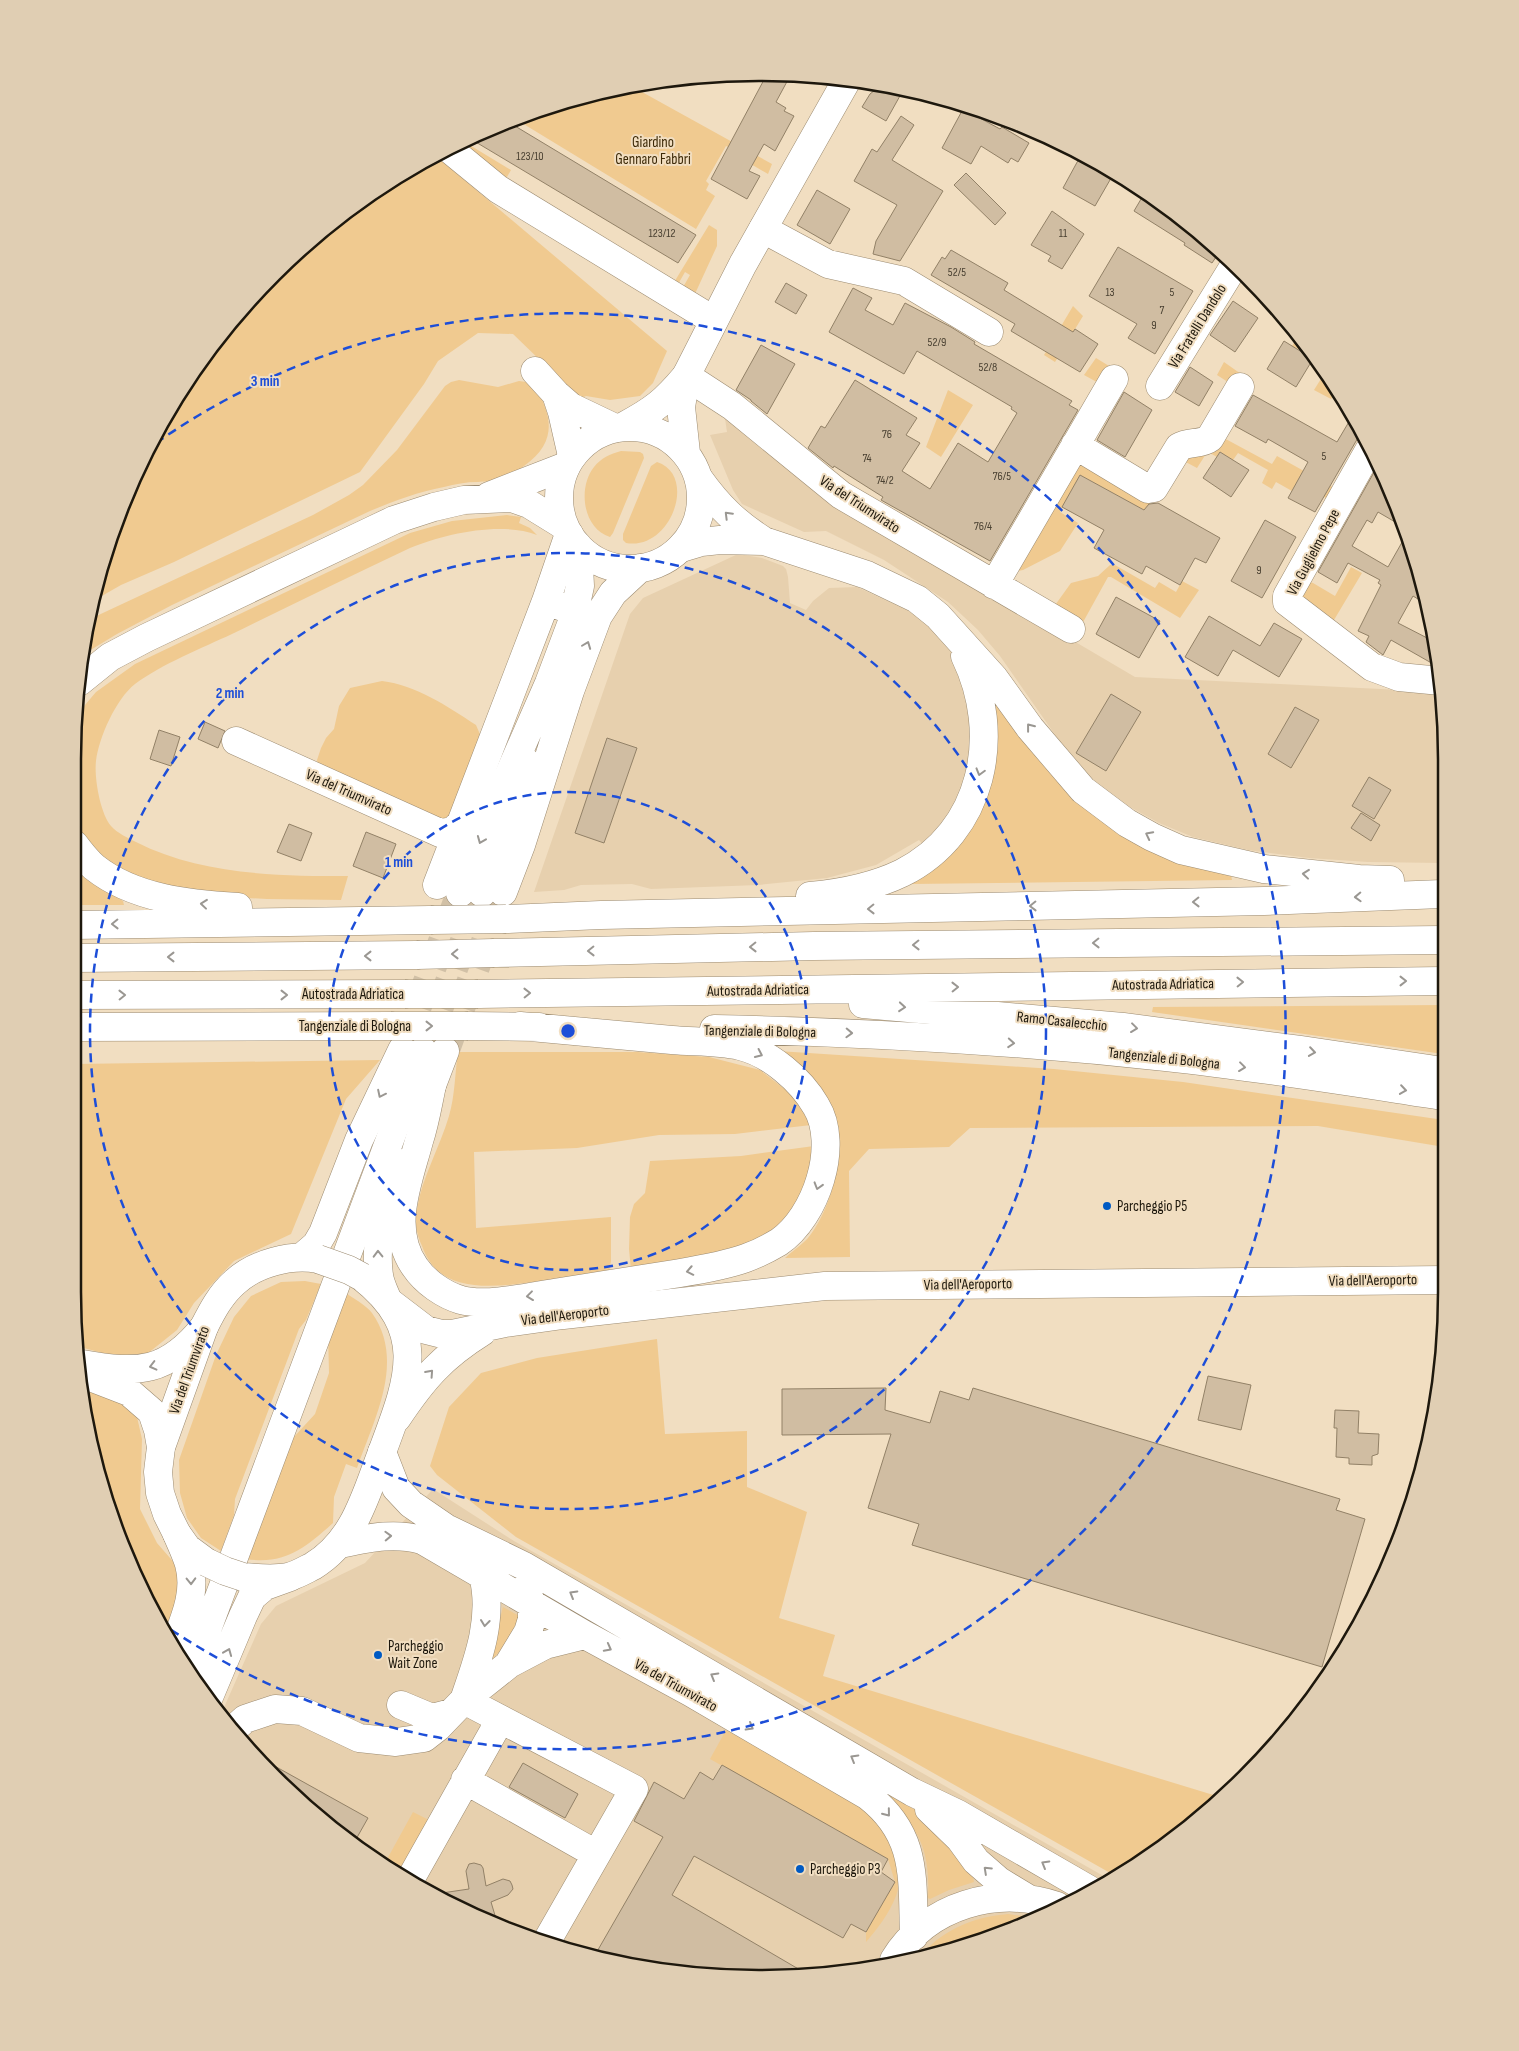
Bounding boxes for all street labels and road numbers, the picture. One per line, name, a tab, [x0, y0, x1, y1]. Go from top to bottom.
street label: Via Fratelli Dandolo	[1164, 281, 1231, 372]
street label: Via del Triumvirato	[816, 471, 904, 537]
street label: Via Guglielmo Pepe	[1283, 506, 1344, 599]
street label: Via del Triumvirato	[303, 765, 395, 820]
street label: Autostrada Adriatica	[1111, 974, 1214, 995]
street label: Autostrada Adriatica	[706, 980, 809, 1001]
street label: Autostrada Adriatica	[301, 985, 404, 1004]
street label: Ramo Casalecchio	[1016, 1007, 1108, 1036]
street label: Tangenziale di Bologna	[299, 1017, 411, 1036]
street label: Tangenziale di Bologna	[704, 1021, 817, 1042]
street label: Tangenziale di Bologna	[1107, 1043, 1221, 1074]
street label: Via dell'Aeroporto	[1329, 1270, 1417, 1291]
street label: Via dell'Aeroporto	[924, 1274, 1012, 1295]
street label: Via dell'Aeroporto	[520, 1301, 610, 1330]
street label: Via del Triumvirato	[165, 1324, 214, 1417]
street label: Via del Triumvirato	[631, 1655, 721, 1716]

